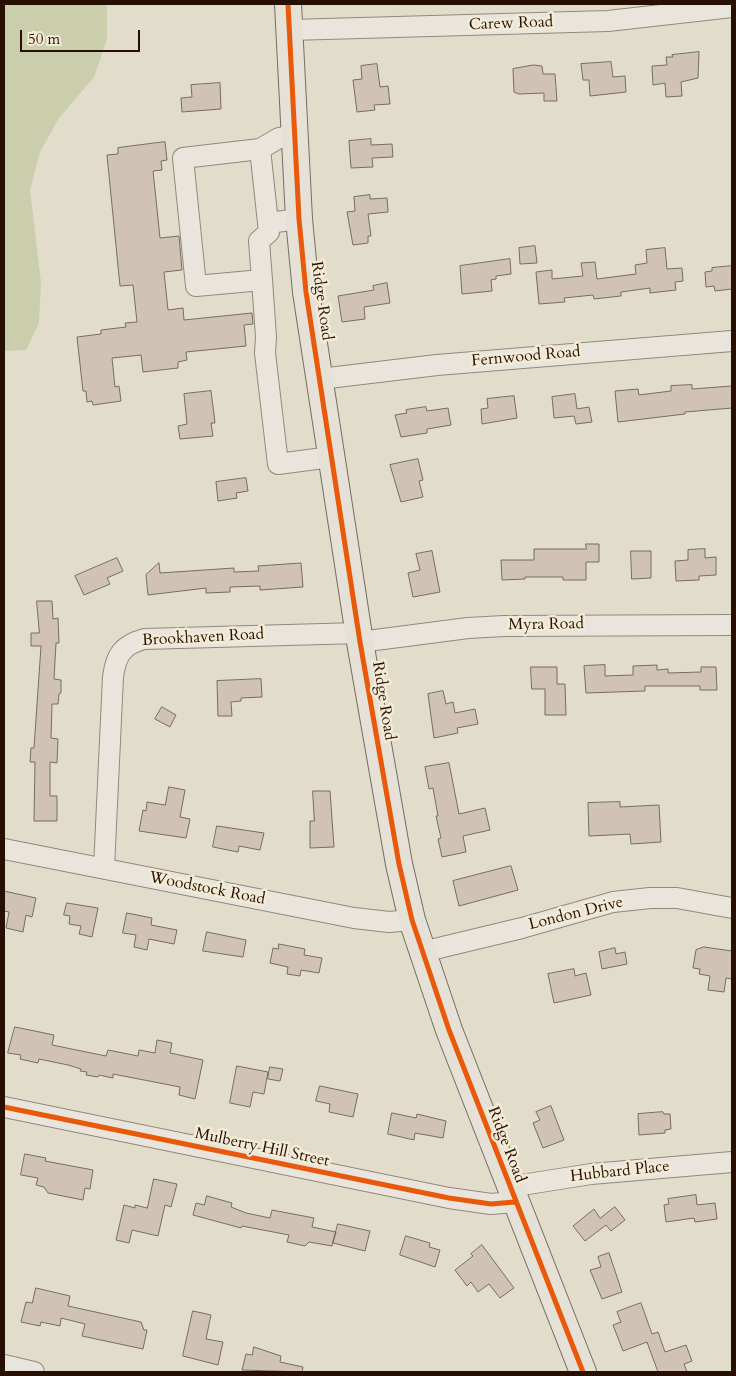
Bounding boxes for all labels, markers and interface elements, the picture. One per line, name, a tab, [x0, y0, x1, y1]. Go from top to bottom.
street label: Carew Road	[468, 13, 554, 35]
scale bar	[22, 20, 142, 52]
text: 50 m	[28, 29, 60, 49]
street label: Ridge Road	[306, 260, 336, 342]
street label: Fernwood Road	[471, 343, 581, 371]
street label: Myra Road	[508, 615, 584, 635]
street label: Brookhaven Road	[141, 625, 265, 651]
street label: Ridge Road	[367, 660, 399, 742]
street label: Woodstock Road	[147, 868, 267, 910]
street label: London Drive	[527, 893, 625, 935]
street label: Ridge Road	[483, 1104, 529, 1186]
street label: Mulberry Hill Street	[193, 1124, 331, 1172]
street label: Hubbard Place	[569, 1157, 671, 1187]

